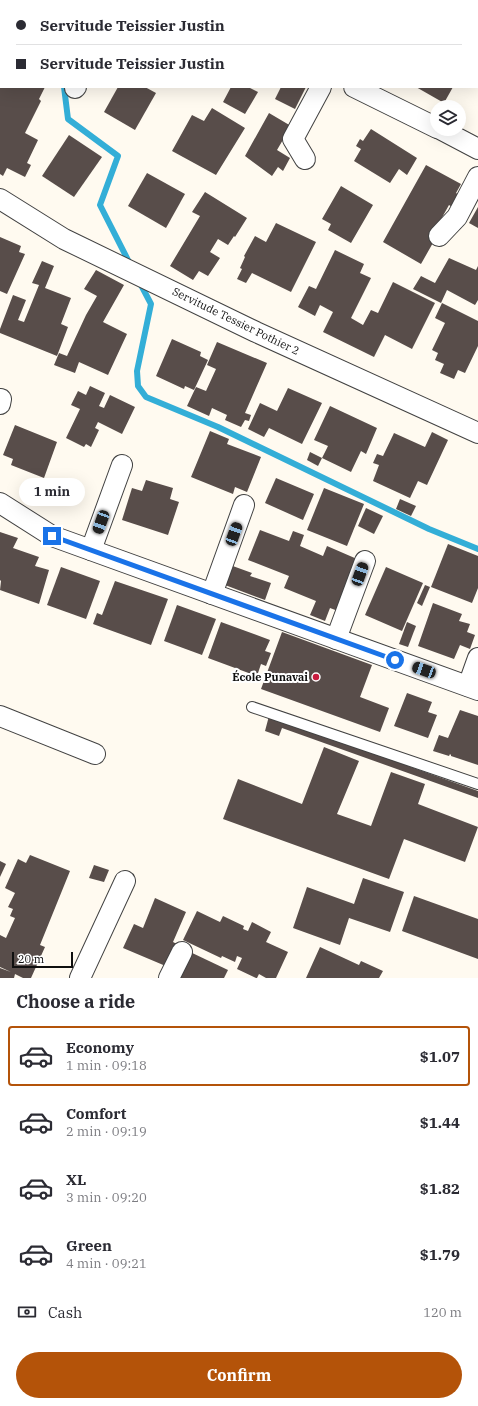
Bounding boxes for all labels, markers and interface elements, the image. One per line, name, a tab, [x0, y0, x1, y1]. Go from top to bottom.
text: Servitude Teissier Justin	[40, 16, 225, 35]
text: Servitude Teissier Justin	[40, 54, 225, 73]
map controls	[430, 100, 466, 136]
button: layers	[430, 100, 466, 136]
street label: Servitude Tessier Pothier 2	[170, 284, 302, 358]
callout: 1 min	[19, 478, 85, 506]
text: 1 min	[34, 483, 70, 500]
car	[91, 509, 111, 535]
car	[224, 521, 244, 547]
route end	[43, 527, 61, 545]
car	[350, 561, 370, 587]
route start	[386, 651, 404, 669]
car	[411, 660, 437, 680]
place label: École Punavai	[232, 669, 308, 684]
marker: École Punavai	[311, 672, 321, 682]
scale bar	[12, 950, 73, 969]
text: 20 m	[18, 952, 44, 966]
text: Choose a ride	[16, 990, 135, 1013]
icon: car	[18, 1038, 54, 1074]
text: Economy	[66, 1038, 134, 1057]
text: $1.07	[420, 1047, 460, 1066]
text: 1 min · 09:18	[66, 1057, 147, 1074]
icon: car	[18, 1104, 54, 1140]
text: Comfort	[66, 1104, 126, 1123]
text: $1.44	[420, 1113, 460, 1132]
text: 2 min · 09:19	[66, 1123, 147, 1140]
icon: car	[18, 1170, 54, 1206]
text: XL	[66, 1170, 86, 1189]
text: $1.82	[420, 1179, 460, 1198]
text: 3 min · 09:20	[66, 1189, 147, 1206]
icon: car	[18, 1236, 54, 1272]
text: Green	[66, 1236, 112, 1255]
text: $1.79	[420, 1245, 460, 1264]
text: 4 min · 09:21	[66, 1255, 147, 1272]
icon: cash	[16, 1301, 38, 1323]
text: Cash	[48, 1303, 82, 1322]
text: 120 m	[423, 1304, 462, 1321]
button: Confirm	[16, 1352, 462, 1398]

